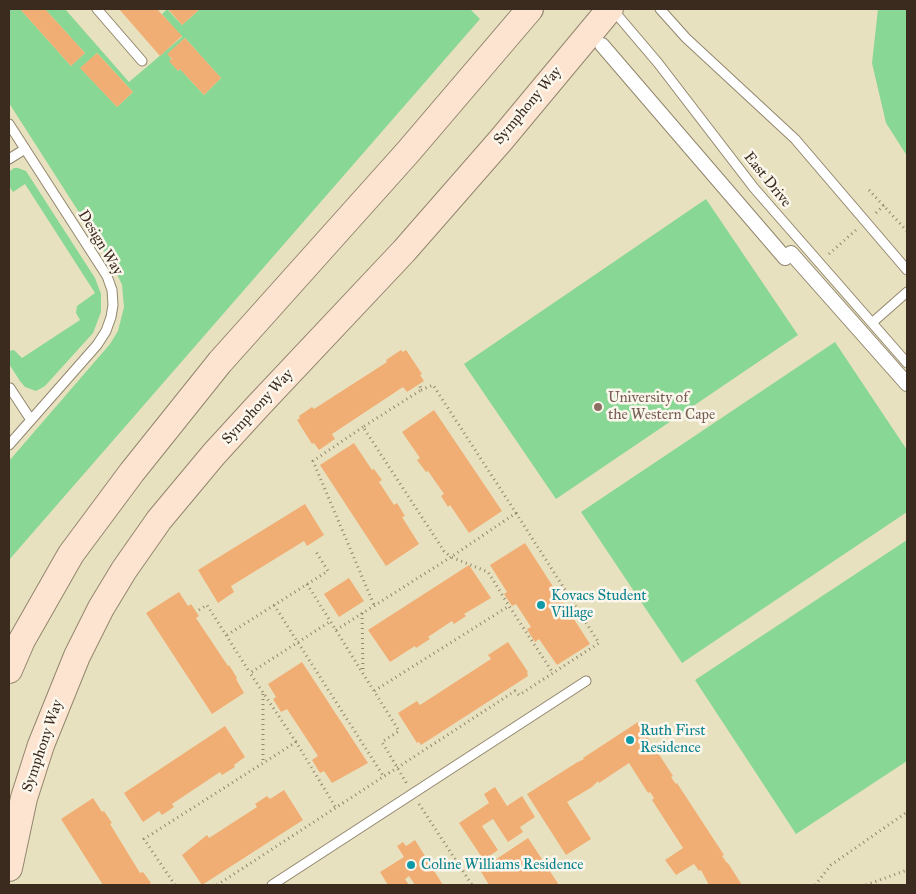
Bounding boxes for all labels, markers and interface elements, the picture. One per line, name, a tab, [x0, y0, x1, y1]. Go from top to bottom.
street label: Symphony Way	[490, 63, 566, 149]
street label: East Drive	[739, 149, 795, 211]
street label: Design Way	[74, 207, 126, 279]
street label: Symphony Way	[219, 366, 297, 448]
place label: University of the Western Cape	[608, 389, 715, 424]
marker: University of the Western Cape	[592, 401, 604, 413]
place label: Kovacs Student Village	[551, 587, 647, 622]
marker: Kovacs Student Village	[535, 599, 547, 611]
street label: Symphony Way	[19, 698, 67, 794]
place label: Ruth First Residence	[640, 722, 706, 757]
marker: Ruth First Residence	[624, 734, 636, 746]
place label: Coline Williams Residence	[421, 856, 584, 874]
marker: Coline Williams Residence	[405, 859, 417, 871]

